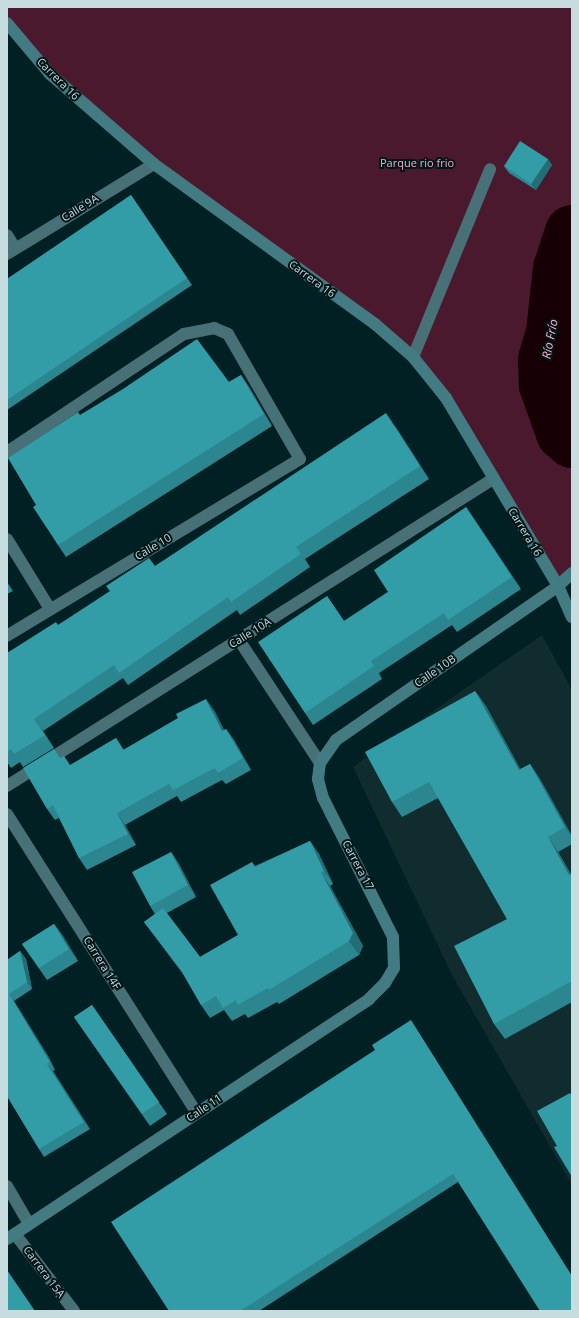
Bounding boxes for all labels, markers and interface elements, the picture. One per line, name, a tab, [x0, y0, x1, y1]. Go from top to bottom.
street label: Carrera 16	[34, 55, 82, 103]
park label: Parque rio frio	[380, 156, 454, 170]
street label: Calle 9A	[59, 192, 101, 224]
street label: Carrera 16	[286, 258, 338, 300]
water label: Río Frío	[539, 318, 561, 360]
street label: Carrera 16	[505, 505, 545, 559]
street label: Calle 10	[132, 531, 174, 563]
street label: Calle 10A	[227, 615, 273, 651]
street label: Calle 10B	[412, 652, 458, 690]
street label: Carrera 17	[339, 838, 377, 892]
street label: Carrera 14F	[81, 934, 123, 992]
street label: Calle 11	[184, 1091, 224, 1125]
street label: Carrera 15A	[20, 1244, 68, 1300]

